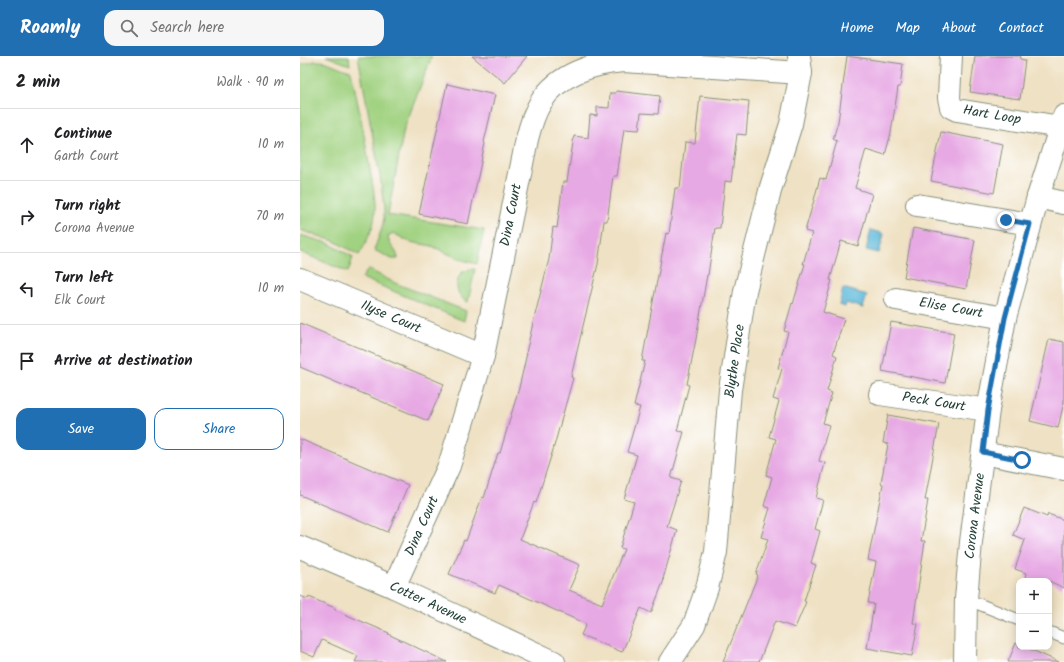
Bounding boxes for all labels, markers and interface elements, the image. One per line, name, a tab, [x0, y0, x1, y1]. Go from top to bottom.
search box	[104, 10, 384, 46]
text: Roamly	[20, 13, 80, 43]
text: Search here	[150, 16, 224, 40]
icon: search	[118, 17, 140, 39]
text: Home	[840, 17, 874, 39]
text: Map	[896, 17, 920, 39]
text: About	[942, 17, 976, 39]
text: Contact	[998, 17, 1044, 39]
text: 2 min	[16, 69, 60, 96]
text: Walk · 90 m	[217, 72, 284, 93]
street label: Hart Loop	[961, 99, 1023, 131]
text: Continue	[54, 122, 112, 146]
icon: ahead	[16, 134, 38, 156]
text: 10 m	[258, 134, 284, 155]
text: Garth Court	[54, 146, 119, 167]
street label: Dina Court	[494, 181, 528, 248]
text: Turn right	[54, 194, 121, 218]
icon: right	[16, 206, 38, 228]
text: 70 m	[256, 206, 284, 227]
route end	[997, 211, 1015, 229]
text: Corona Avenue	[54, 218, 134, 239]
text: Turn left	[54, 266, 114, 290]
icon: left	[16, 278, 38, 300]
text: 10 m	[258, 278, 284, 299]
text: Elk Court	[54, 290, 105, 311]
street label: Elise Court	[917, 292, 985, 325]
street label: Ilyse Court	[357, 294, 425, 340]
street label: Blythe Place	[719, 322, 751, 399]
text: Arrive at destination	[54, 349, 193, 373]
icon: arrive	[16, 350, 38, 372]
street label: Peck Court	[901, 386, 968, 418]
button: Save	[16, 408, 146, 450]
button: Share	[154, 408, 284, 450]
route start	[1013, 451, 1031, 469]
street label: Corona Avenue	[959, 471, 991, 560]
street label: Dina Court	[399, 492, 445, 559]
street label: Cotter Avenue	[386, 575, 471, 631]
map controls	[1016, 578, 1052, 650]
button: +	[1016, 578, 1052, 614]
button: −	[1016, 614, 1052, 650]

